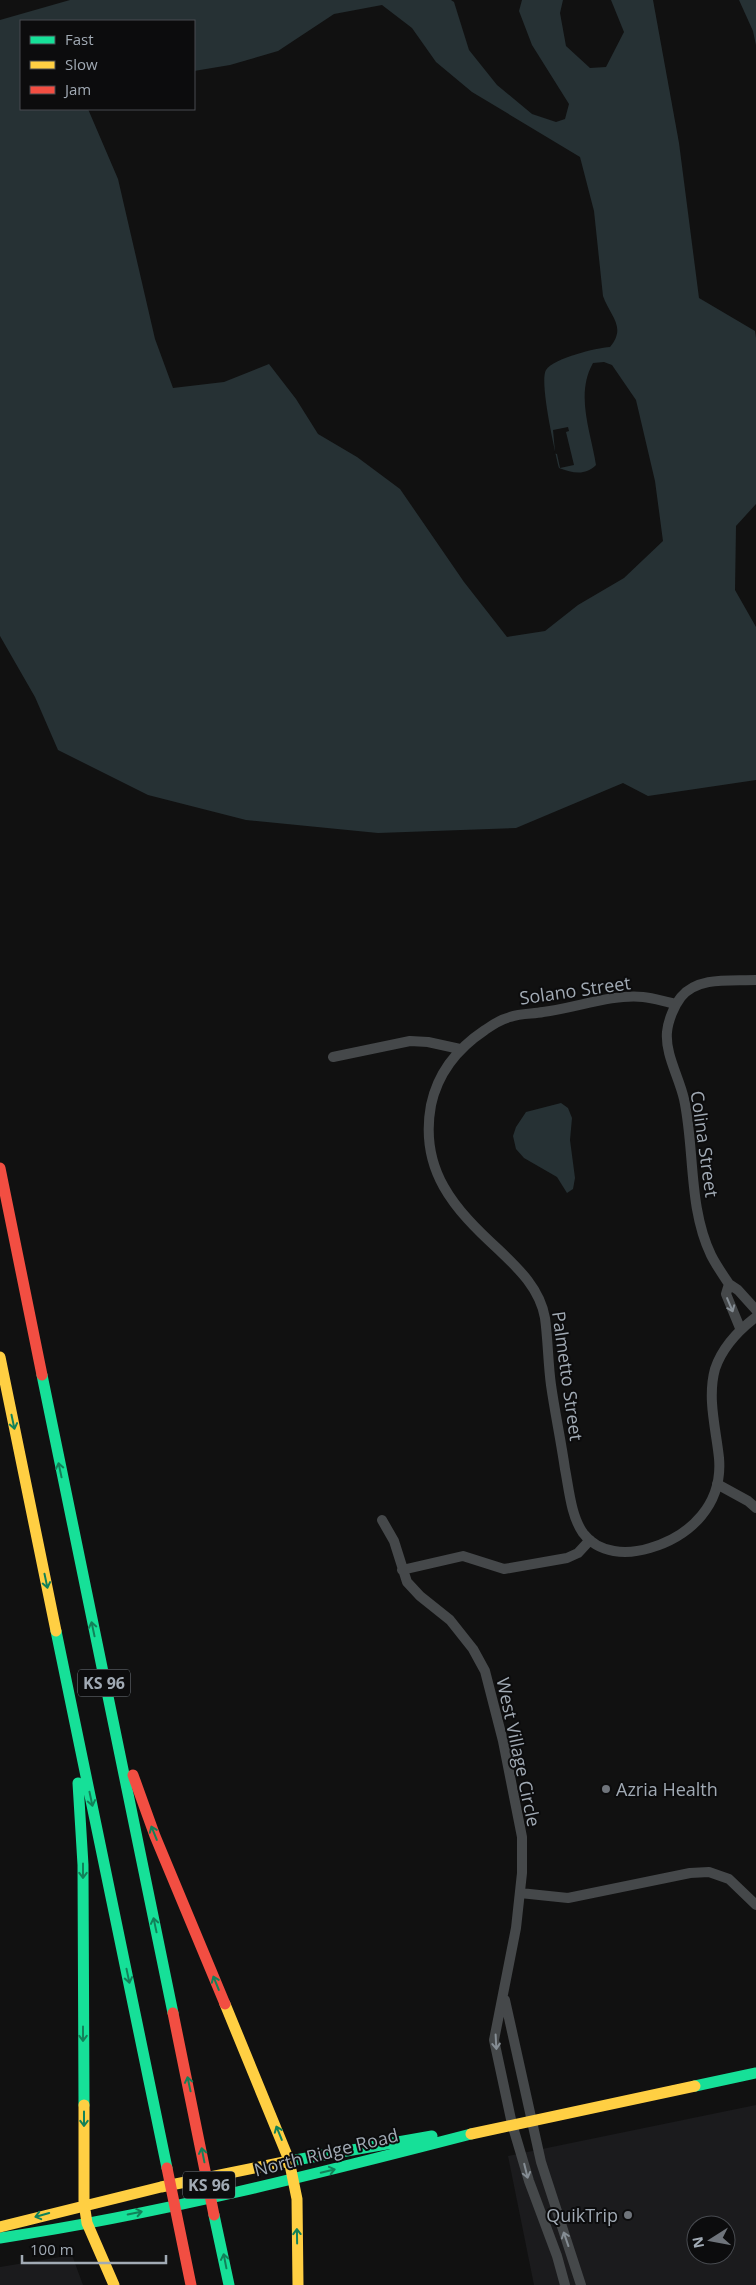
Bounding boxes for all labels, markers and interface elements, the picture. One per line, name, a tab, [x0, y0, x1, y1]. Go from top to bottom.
legend	[20, 20, 195, 110]
text: Fast	[65, 29, 94, 49]
text: Slow	[65, 54, 98, 74]
text: Jam	[63, 79, 91, 99]
street label: Solano Street	[518, 970, 632, 1010]
street label: Colina Street	[686, 1089, 724, 1199]
one-way arrow	[726, 1297, 736, 1312]
street label: Palmetto Street	[547, 1310, 589, 1442]
one-way arrow	[9, 1413, 19, 1429]
one-way arrow	[55, 1463, 65, 1479]
one-way arrow	[42, 1572, 51, 1588]
one-way arrow	[88, 1622, 97, 1638]
road number: KS 96	[78, 1670, 130, 1696]
street label: West Village Circle	[491, 1675, 547, 1829]
place label: Azria Health	[616, 1777, 718, 1801]
marker: Azria Health	[600, 1783, 612, 1795]
one-way arrow	[87, 1791, 97, 1807]
one-way arrow	[149, 1826, 159, 1841]
one-way arrow	[78, 1862, 88, 1879]
one-way arrow	[150, 1918, 159, 1934]
one-way arrow	[123, 1967, 133, 1983]
one-way arrow	[211, 1976, 221, 1991]
one-way arrow	[78, 2025, 88, 2041]
one-way arrow	[491, 2034, 500, 2050]
one-way arrow	[184, 2077, 193, 2093]
one-way arrow	[79, 2110, 89, 2127]
street label: North Ridge Road	[251, 2122, 401, 2182]
one-way arrow	[273, 2126, 282, 2141]
one-way arrow	[198, 2147, 208, 2163]
one-way arrow	[522, 2162, 532, 2178]
one-way arrow	[320, 2166, 336, 2175]
road number: KS 96	[183, 2172, 235, 2198]
place label: QuikTrip	[546, 2203, 618, 2227]
one-way arrow	[127, 2208, 143, 2217]
marker: QuikTrip	[622, 2209, 634, 2221]
one-way arrow	[34, 2211, 50, 2221]
north arrow	[686, 2215, 736, 2265]
one-way arrow	[293, 2229, 302, 2245]
one-way arrow	[561, 2231, 570, 2247]
scale bar	[22, 2232, 166, 2264]
text: N	[687, 2235, 708, 2250]
text: 100 m	[30, 2239, 74, 2259]
one-way arrow	[219, 2254, 229, 2270]

